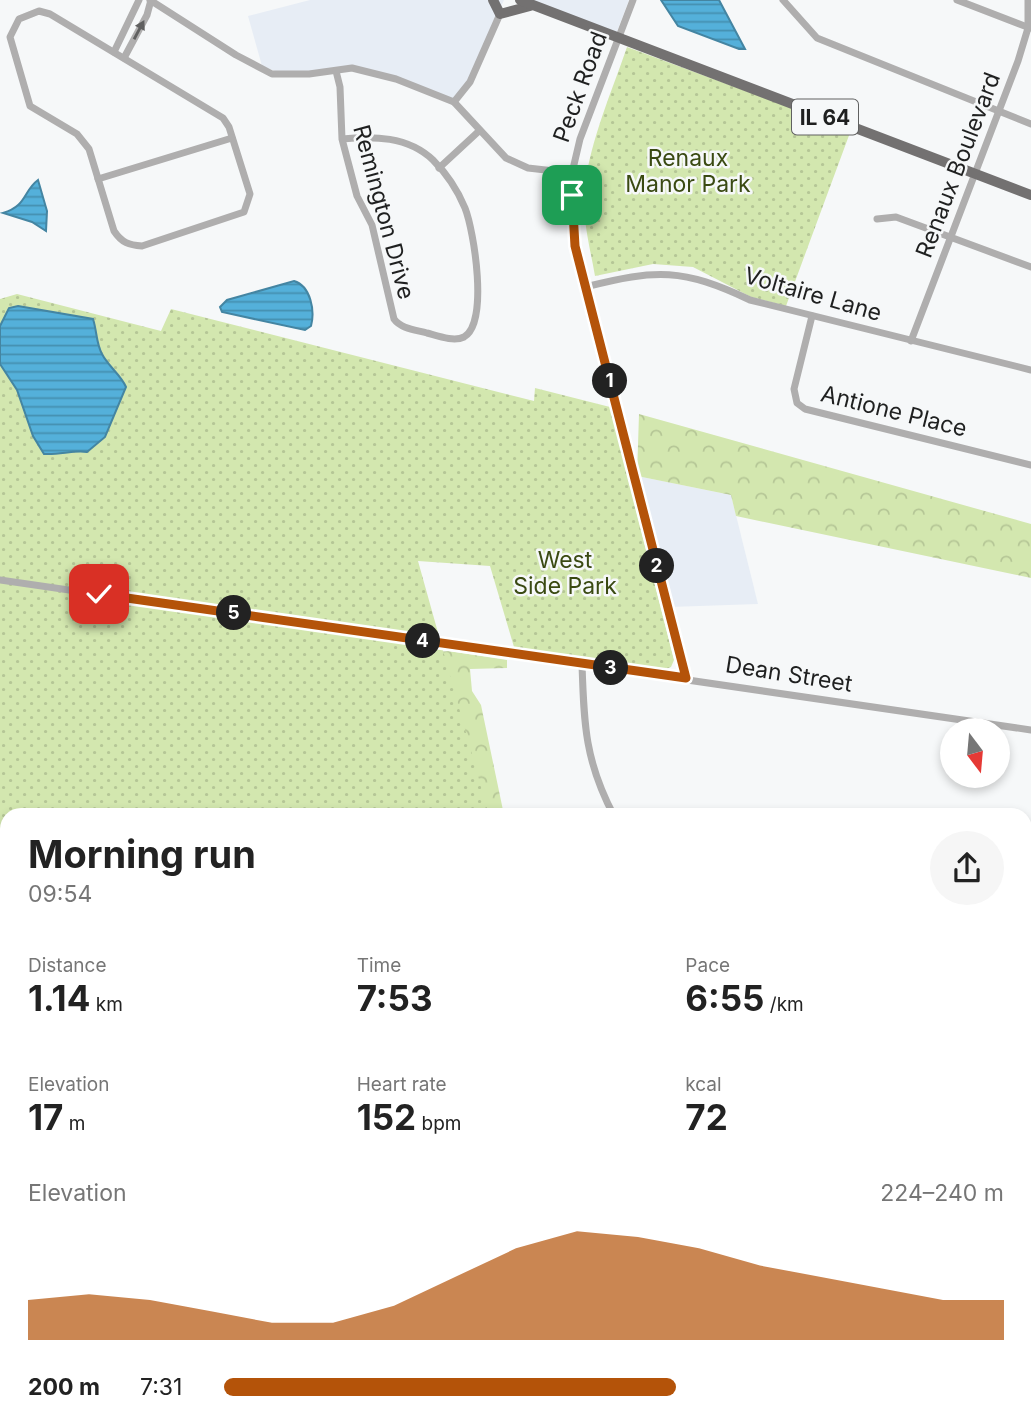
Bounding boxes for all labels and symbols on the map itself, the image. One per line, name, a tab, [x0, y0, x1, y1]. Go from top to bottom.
one-way arrow	[133, 20, 145, 40]
street label: Peck Road	[547, 28, 613, 146]
street label: Renaux Boulevard	[910, 68, 1006, 262]
road number: IL 64	[792, 100, 858, 134]
street label: Remington Drive	[347, 122, 421, 302]
park label: Renaux Manor Park	[625, 144, 751, 198]
pin	[542, 165, 602, 225]
street label: Voltaire Lane	[741, 261, 885, 327]
pin: 1	[592, 364, 628, 398]
street label: Antione Place	[818, 379, 970, 443]
park label: West Side Park	[513, 546, 617, 600]
pin: 2	[640, 548, 674, 584]
pin	[69, 564, 129, 624]
pin: 5	[216, 596, 252, 630]
pin: 4	[406, 624, 440, 658]
pin: 3	[594, 650, 628, 686]
street label: Dean Street	[724, 650, 855, 698]
north arrow	[940, 718, 1010, 788]

